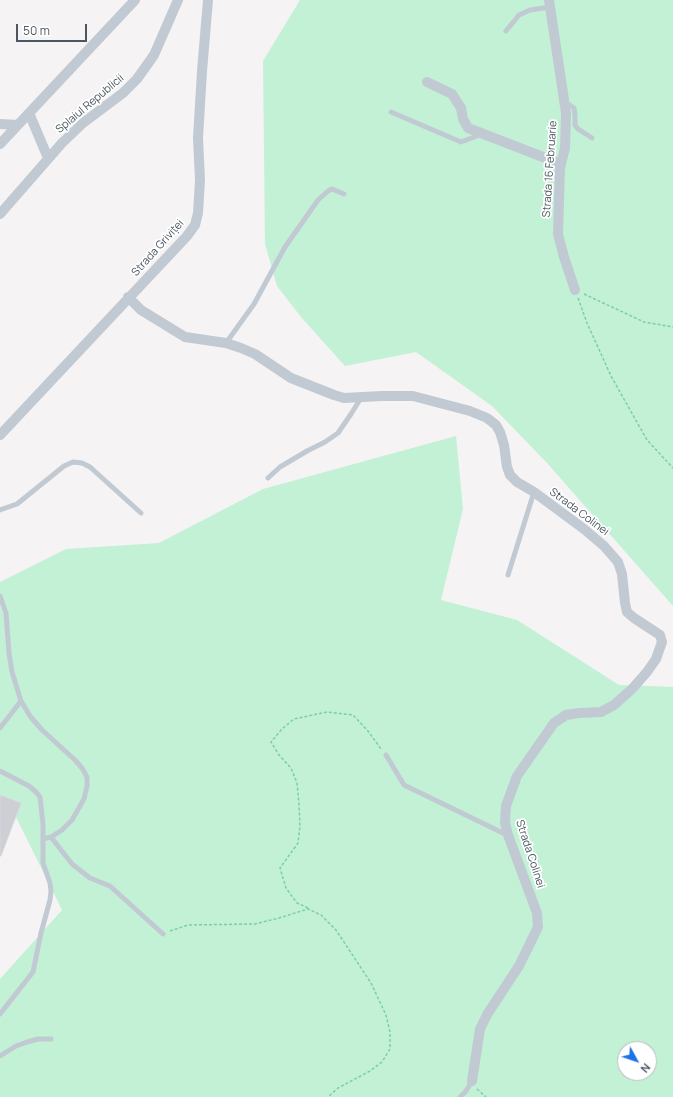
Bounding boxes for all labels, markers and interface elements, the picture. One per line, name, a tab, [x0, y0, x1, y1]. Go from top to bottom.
scale bar	[18, 16, 89, 42]
text: 50 m	[23, 22, 50, 39]
street label: Splaiul Republicii	[53, 72, 127, 136]
street label: Strada 16 Februarie	[540, 120, 560, 218]
street label: Strada Griviței	[129, 217, 187, 279]
street label: Strada Colinei	[547, 485, 611, 539]
street label: Strada Colinei	[513, 818, 547, 890]
north arrow	[617, 1041, 657, 1081]
text: N	[638, 1061, 654, 1076]

